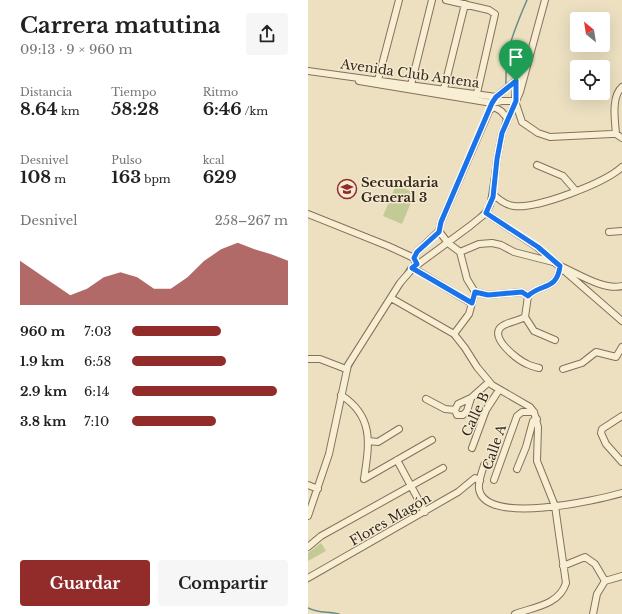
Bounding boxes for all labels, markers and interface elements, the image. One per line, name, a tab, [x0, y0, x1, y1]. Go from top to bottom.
text: Carrera matutina	[20, 12, 221, 39]
north arrow	[570, 12, 610, 52]
map controls	[570, 12, 610, 100]
button: share	[246, 13, 288, 55]
pin	[499, 40, 533, 81]
text: 09:13 · 9 × 960 m	[20, 41, 133, 58]
icon: arrive	[505, 46, 527, 68]
street label: Avenida Club Antena	[338, 55, 481, 92]
button: locate	[570, 60, 610, 100]
text: Distancia	[20, 85, 72, 99]
text: Tiempo	[111, 85, 156, 99]
text: Ritmo	[203, 85, 238, 99]
text: 8.64	[20, 99, 58, 120]
text: 58:28	[111, 99, 159, 120]
text: 6:46	[203, 99, 242, 120]
text: km	[58, 104, 80, 118]
text: /km	[242, 104, 268, 118]
text: Desnivel	[20, 153, 69, 167]
text: Pulso	[111, 153, 142, 167]
text: kcal	[203, 153, 225, 167]
text: 108	[20, 167, 51, 188]
text: 163	[111, 167, 141, 188]
text: 629	[203, 167, 237, 188]
text: m	[51, 172, 66, 186]
text: bpm	[141, 172, 171, 186]
place label: Secundaria General 3	[361, 174, 439, 206]
school or university icon: Secundaria General 3	[336, 178, 358, 200]
text: Desnivel	[20, 212, 78, 229]
text: 258–267 m	[215, 212, 288, 229]
text: 960 m	[20, 323, 65, 340]
text: 7:03	[84, 323, 112, 340]
text: 1.9 km	[20, 353, 64, 370]
text: 6:58	[84, 353, 111, 370]
text: 2.9 km	[20, 383, 67, 400]
text: 6:14	[84, 383, 109, 400]
street label: Calle B	[458, 389, 493, 439]
text: 3.8 km	[20, 413, 66, 430]
text: 7:10	[84, 413, 109, 430]
street label: Calle A	[479, 421, 510, 472]
street label: Flores Magón	[347, 489, 434, 550]
button: Guardar	[20, 560, 150, 606]
button: Compartir	[158, 560, 288, 606]

